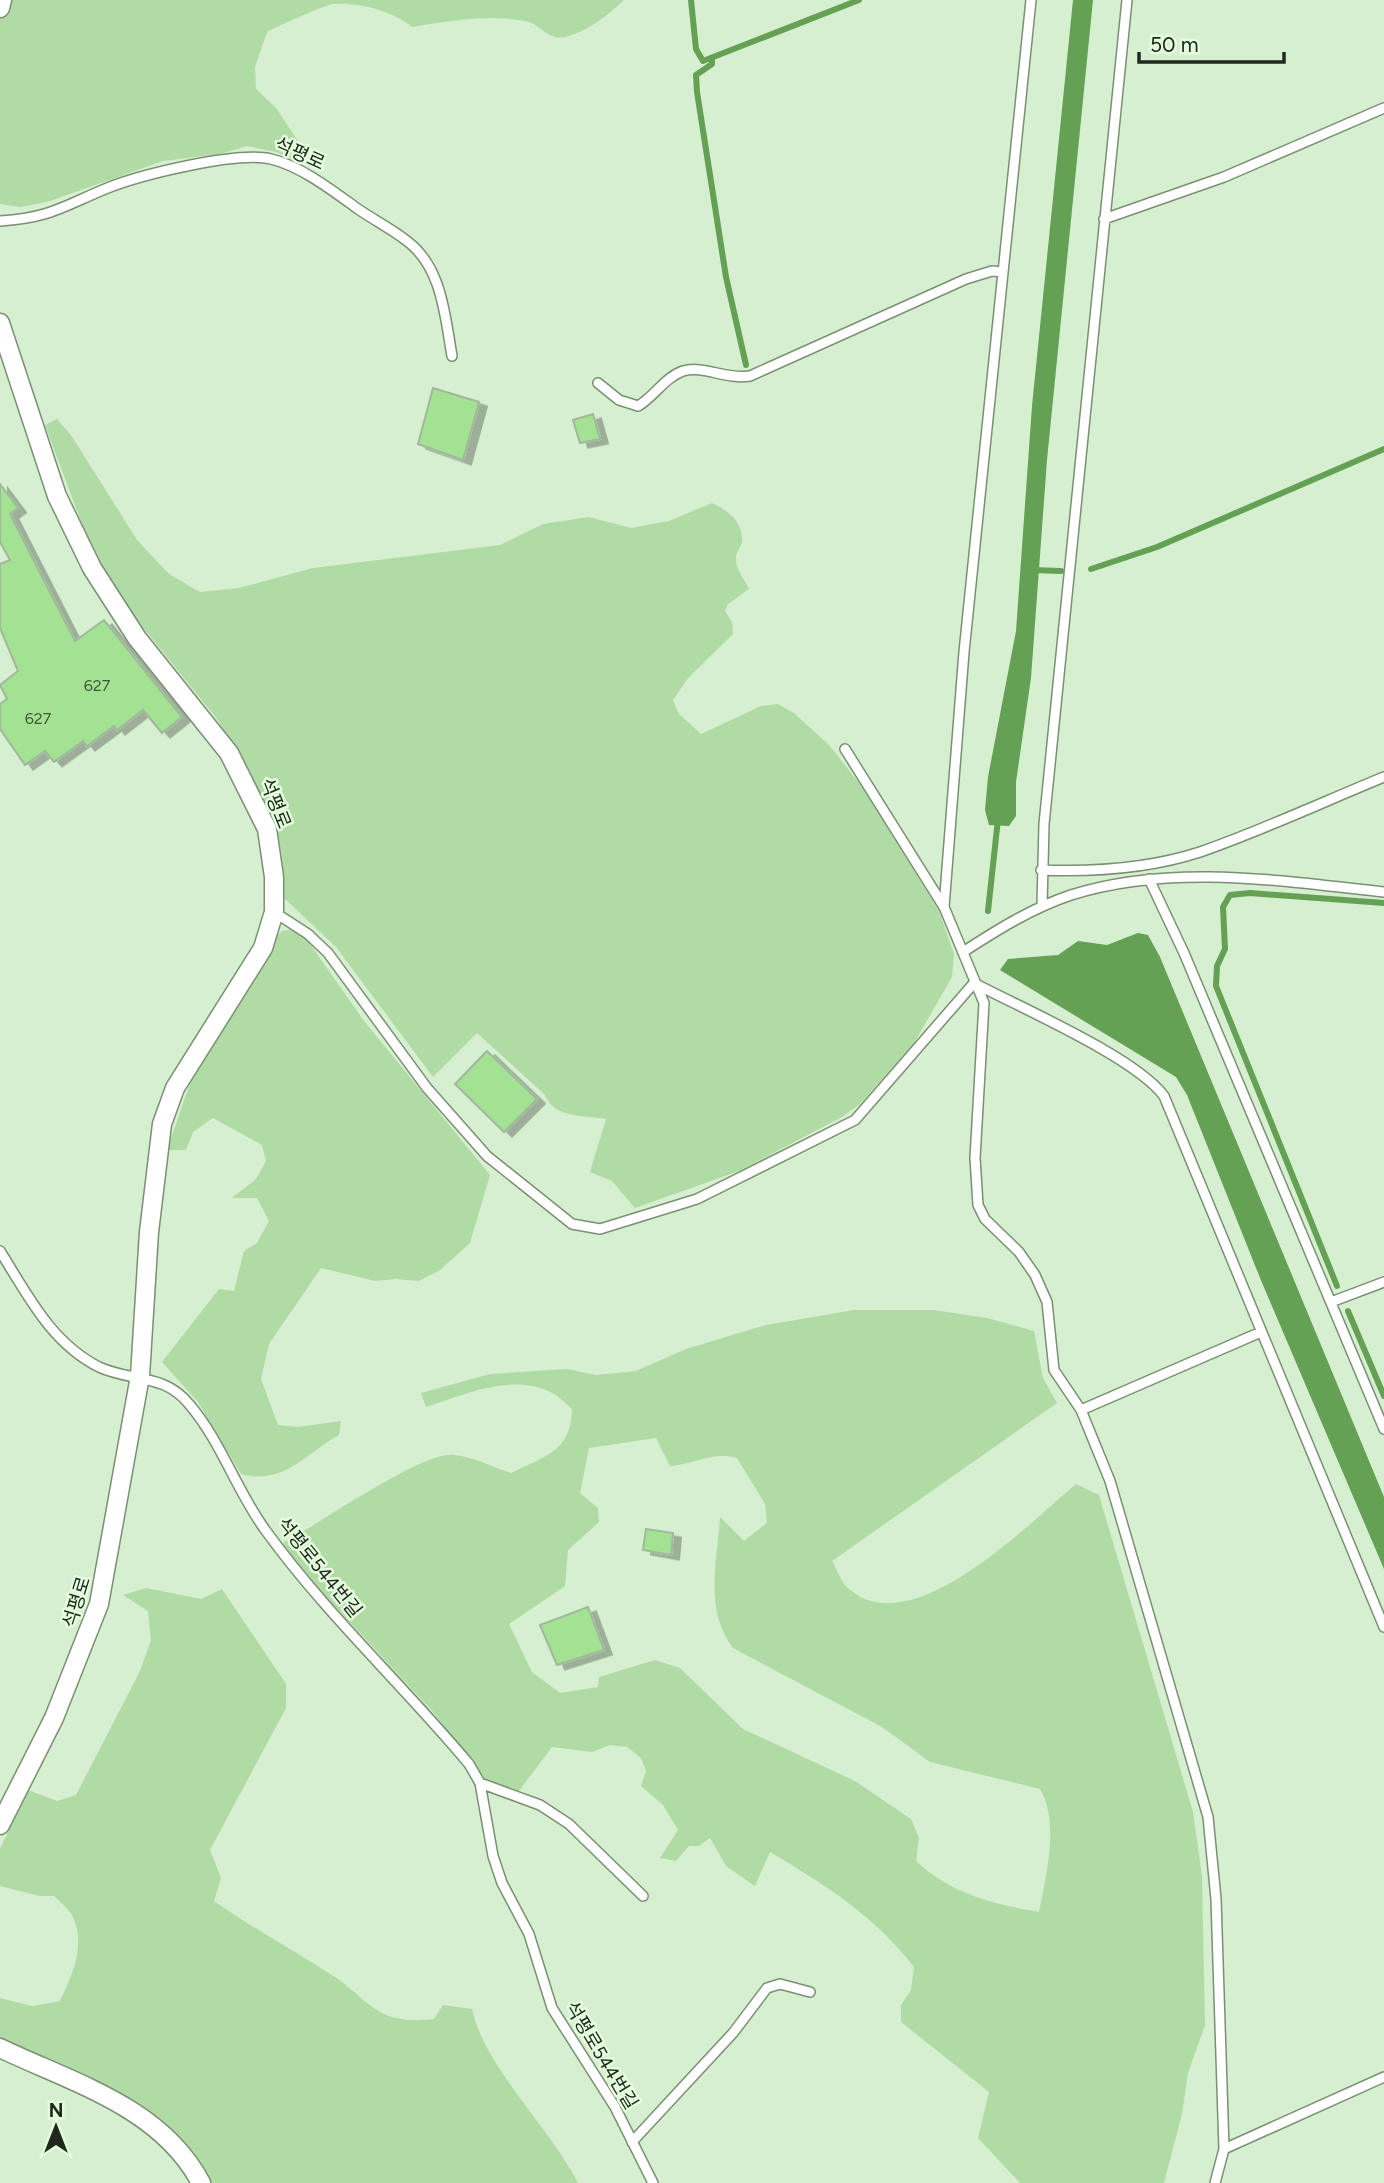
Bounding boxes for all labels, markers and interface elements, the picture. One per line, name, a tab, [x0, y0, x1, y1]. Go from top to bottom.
scale bar	[1139, 21, 1284, 65]
text: 50 m	[1150, 32, 1199, 57]
street label: 석평로	[271, 132, 328, 175]
house number: 627	[84, 676, 111, 695]
house number: 627	[25, 709, 52, 728]
street label: 석평로	[255, 775, 296, 832]
street label: 석평로544번길	[272, 1513, 367, 1622]
street label: 석평로	[58, 1574, 95, 1631]
street label: 석평로544번길	[560, 1997, 643, 2113]
north arrow	[21, 2092, 91, 2162]
text: N	[49, 2099, 63, 2122]

